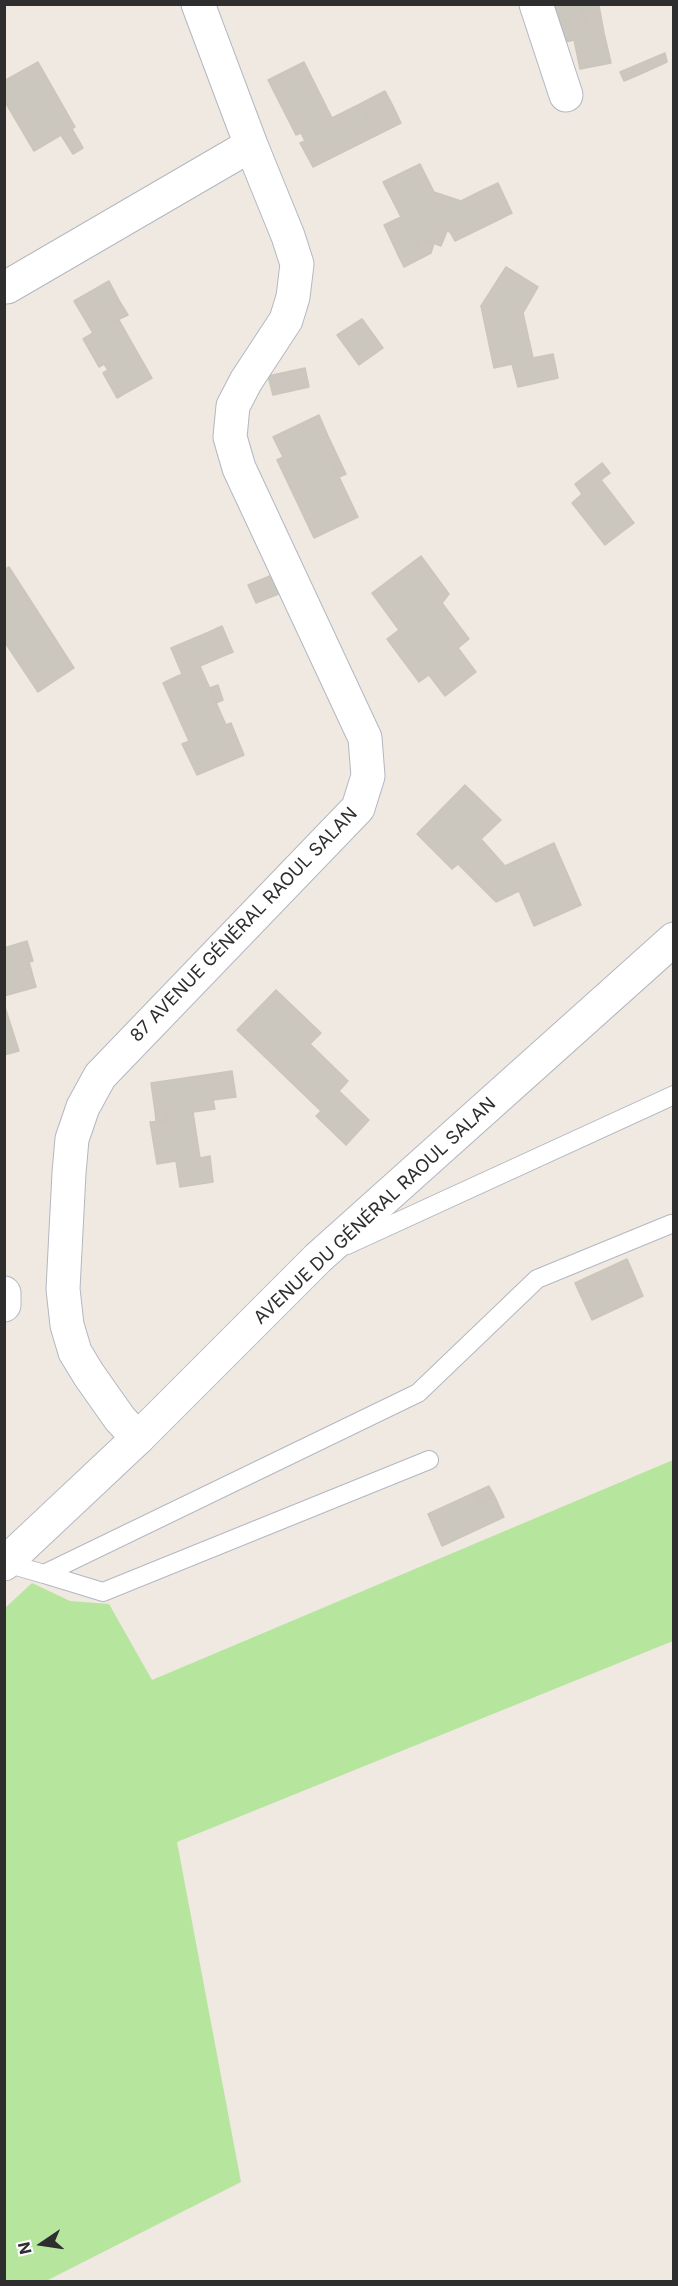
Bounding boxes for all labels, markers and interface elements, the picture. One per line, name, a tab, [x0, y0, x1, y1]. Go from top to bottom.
street label: 87 AVENUE GÉNÉRAL RAOUL SALAN	[126, 803, 362, 1047]
street label: AVENUE DU GÉNÉRAL RAOUL SALAN	[250, 1093, 500, 1329]
north arrow	[12, 2214, 72, 2274]
text: N	[13, 2240, 36, 2256]

